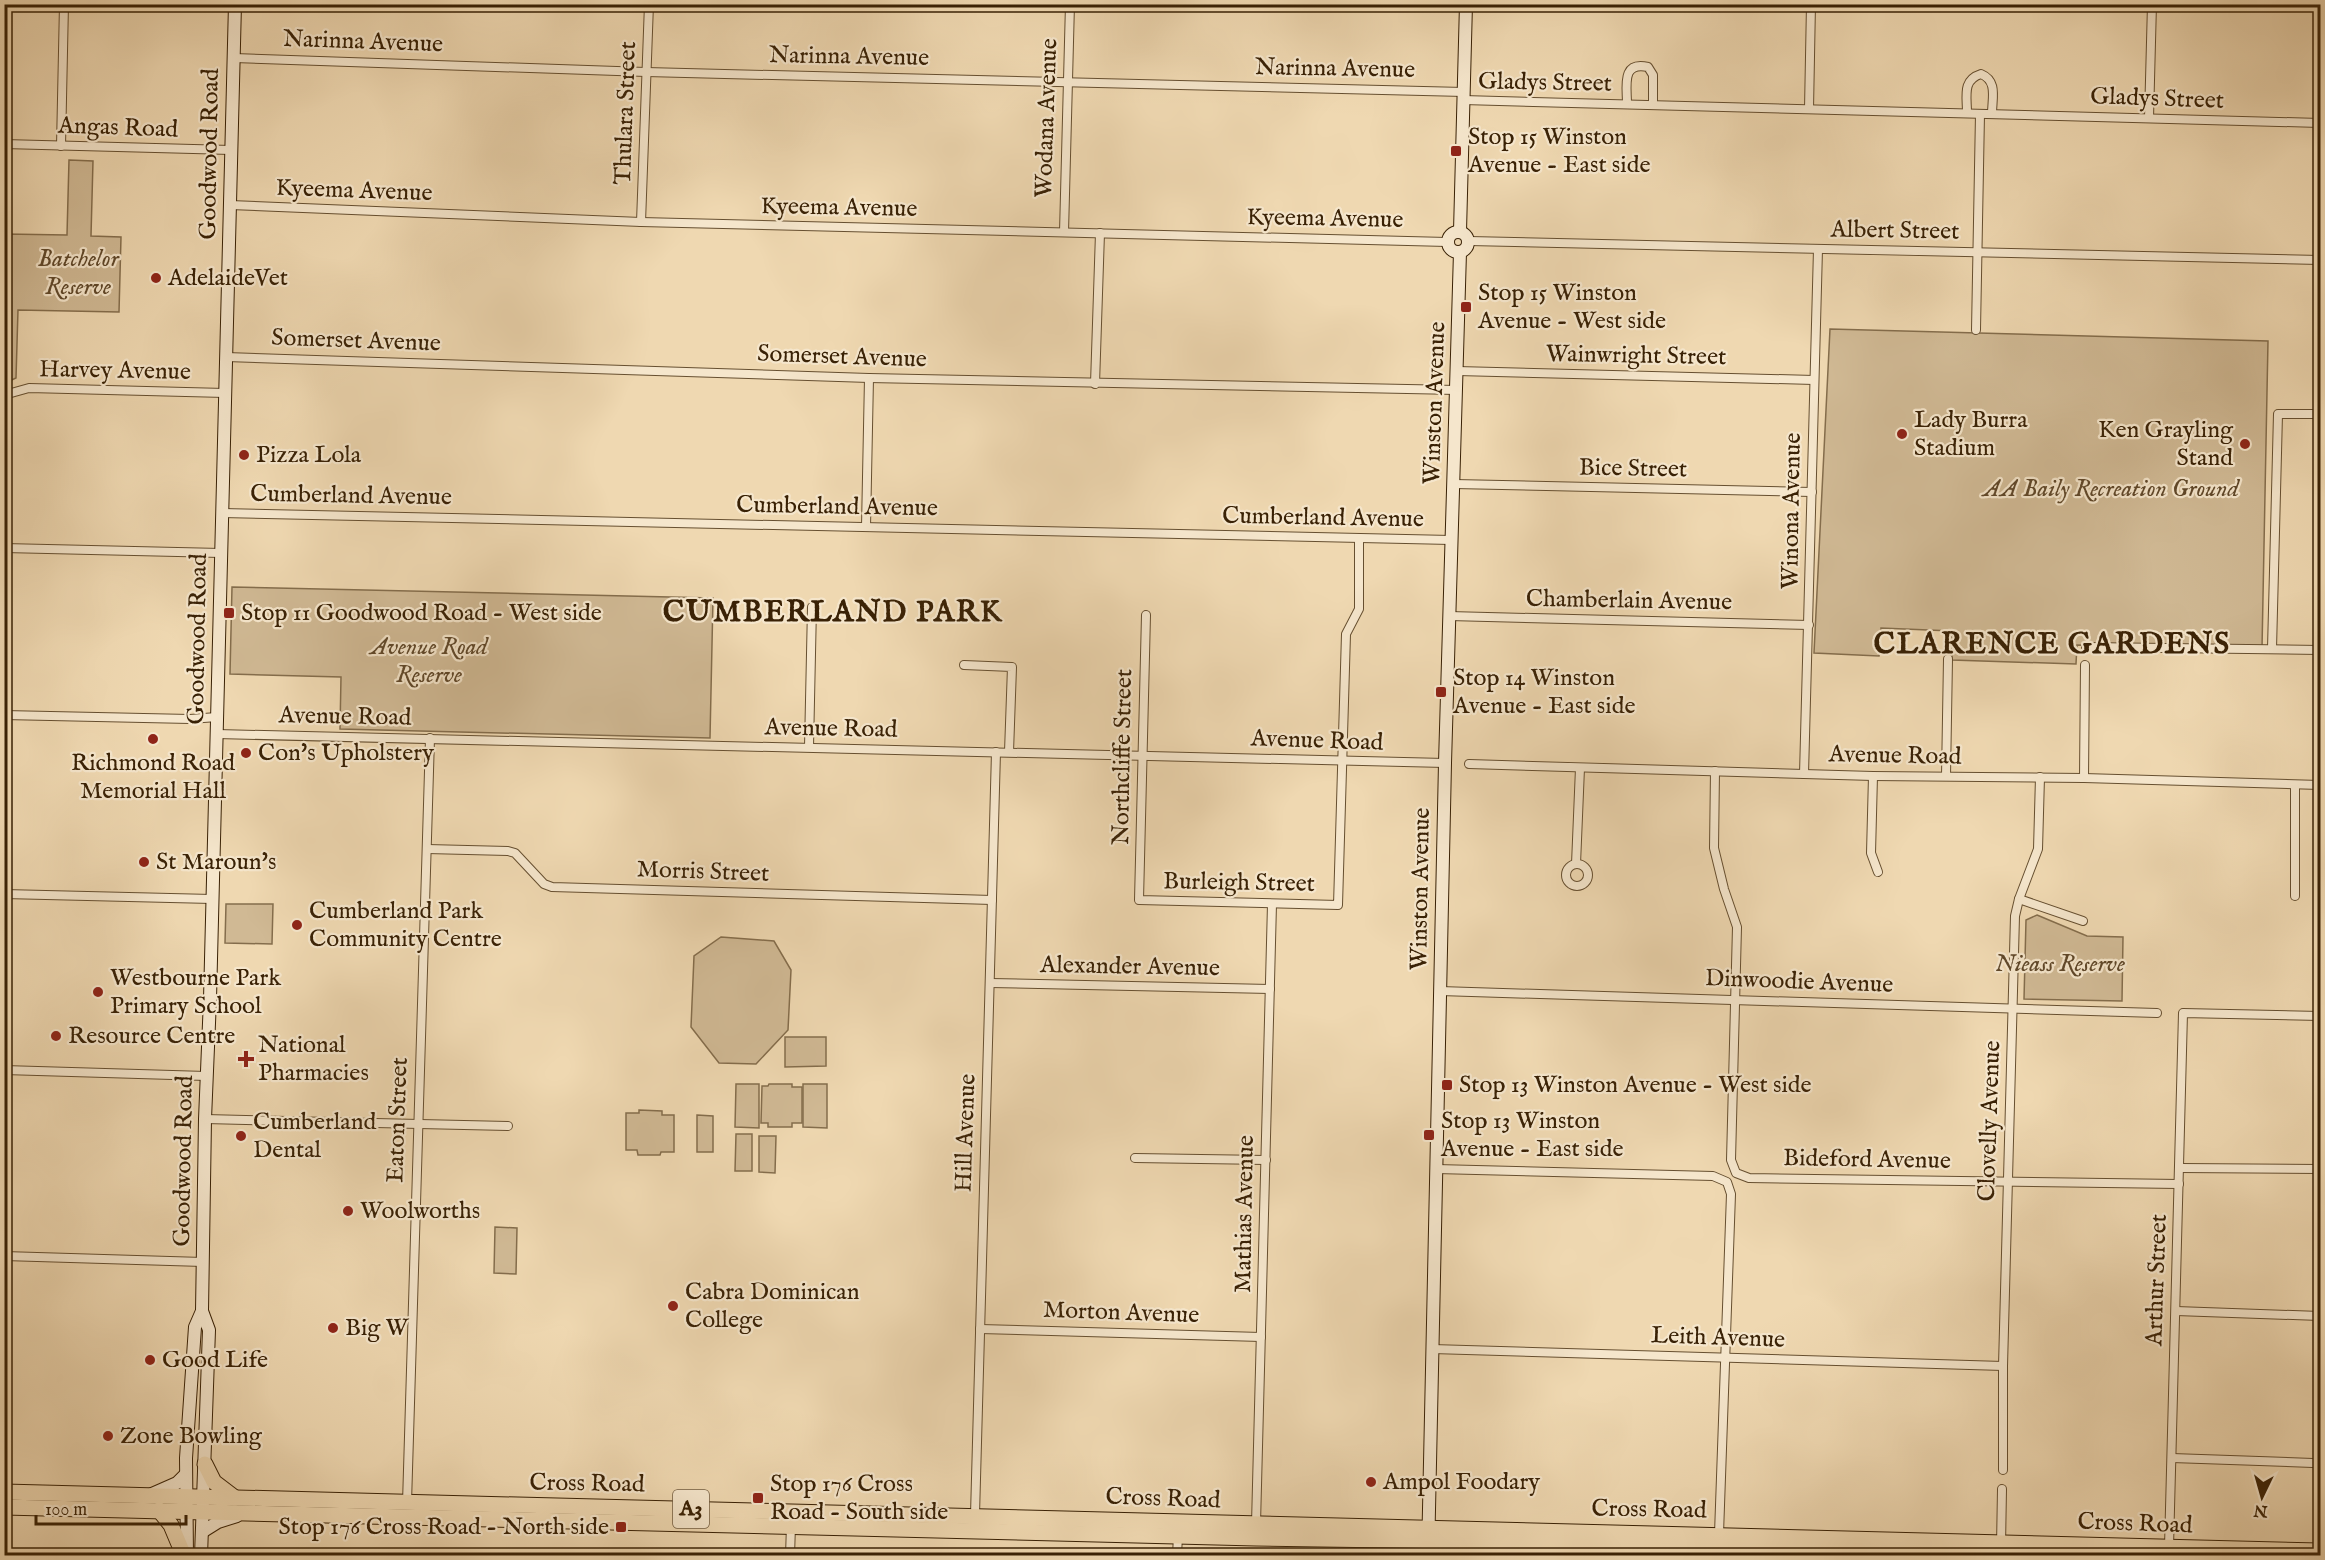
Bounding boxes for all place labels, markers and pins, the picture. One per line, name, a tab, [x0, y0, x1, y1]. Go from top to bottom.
place label: Stop 15 Winston Avenue - East side	[1467, 122, 1650, 181]
marker: Stop 15 Winston Avenue - East side	[1449, 144, 1463, 158]
place label: AdelaideVet	[167, 263, 288, 294]
marker: AdelaideVet	[149, 271, 163, 285]
place label: Stop 15 Winston Avenue - West side	[1477, 278, 1666, 337]
marker: Stop 15 Winston Avenue - West side	[1459, 300, 1473, 314]
place label: Lady Burra Stadium	[1914, 405, 2028, 464]
place label: Ken Grayling Stand	[2098, 415, 2234, 474]
marker: Lady Burra Stadium	[1895, 427, 1909, 441]
marker: Ken Grayling Stand	[2238, 437, 2252, 451]
place label: Pizza Lola	[256, 440, 362, 471]
marker: Pizza Lola	[237, 448, 251, 462]
place label: Stop 11 Goodwood Road - West side	[241, 598, 602, 629]
marker: Stop 11 Goodwood Road - West side	[222, 606, 236, 620]
place label: Stop 14 Winston Avenue - East side	[1452, 663, 1635, 722]
marker: Stop 14 Winston Avenue - East side	[1434, 685, 1448, 699]
marker: Richmond Road Memorial Hall	[146, 732, 160, 746]
place label: Con's Upholstery	[258, 738, 434, 769]
marker: Con's Upholstery	[239, 746, 253, 760]
place label: Richmond Road Memorial Hall	[71, 748, 235, 807]
place label: St Maroun's	[156, 847, 277, 878]
marker: St Maroun's	[137, 855, 151, 869]
place label: Cumberland Park Community Centre	[309, 896, 502, 955]
marker: Cumberland Park Community Centre	[290, 918, 304, 932]
place label: Westbourne Park Primary School	[110, 963, 281, 1022]
marker: Westbourne Park Primary School	[91, 985, 105, 999]
place label: Resource Centre	[68, 1021, 235, 1052]
marker: Resource Centre	[49, 1029, 63, 1043]
place label: National Pharmacies	[258, 1030, 369, 1089]
marker: National Pharmacies	[239, 1052, 253, 1066]
place label: Stop 13 Winston Avenue - West side	[1459, 1070, 1812, 1101]
marker: Stop 13 Winston Avenue - West side	[1440, 1078, 1454, 1092]
place label: Stop 13 Winston Avenue - East side	[1440, 1106, 1623, 1165]
place label: Cumberland Dental	[253, 1107, 376, 1166]
marker: Stop 13 Winston Avenue - East side	[1422, 1128, 1436, 1142]
marker: Cumberland Dental	[234, 1129, 248, 1143]
place label: Woolworths	[360, 1196, 480, 1227]
marker: Woolworths	[341, 1204, 355, 1218]
place label: Cabra Dominican College	[685, 1277, 860, 1336]
marker: Cabra Dominican College	[666, 1299, 680, 1313]
place label: Big W	[345, 1313, 410, 1344]
marker: Big W	[326, 1321, 340, 1335]
place label: Good Life	[162, 1345, 268, 1376]
marker: Good Life	[143, 1353, 157, 1367]
place label: Zone Bowling	[120, 1421, 263, 1452]
marker: Zone Bowling	[101, 1429, 115, 1443]
place label: Ampol Foodary	[1382, 1467, 1540, 1498]
place label: Stop 176 Cross Road - South side	[770, 1469, 948, 1528]
marker: Ampol Foodary	[1364, 1475, 1378, 1489]
marker: Stop 176 Cross Road - South side	[751, 1491, 765, 1505]
place label: Stop 176 Cross Road - North side	[278, 1512, 609, 1543]
marker: Stop 176 Cross Road - North side	[614, 1520, 628, 1534]

